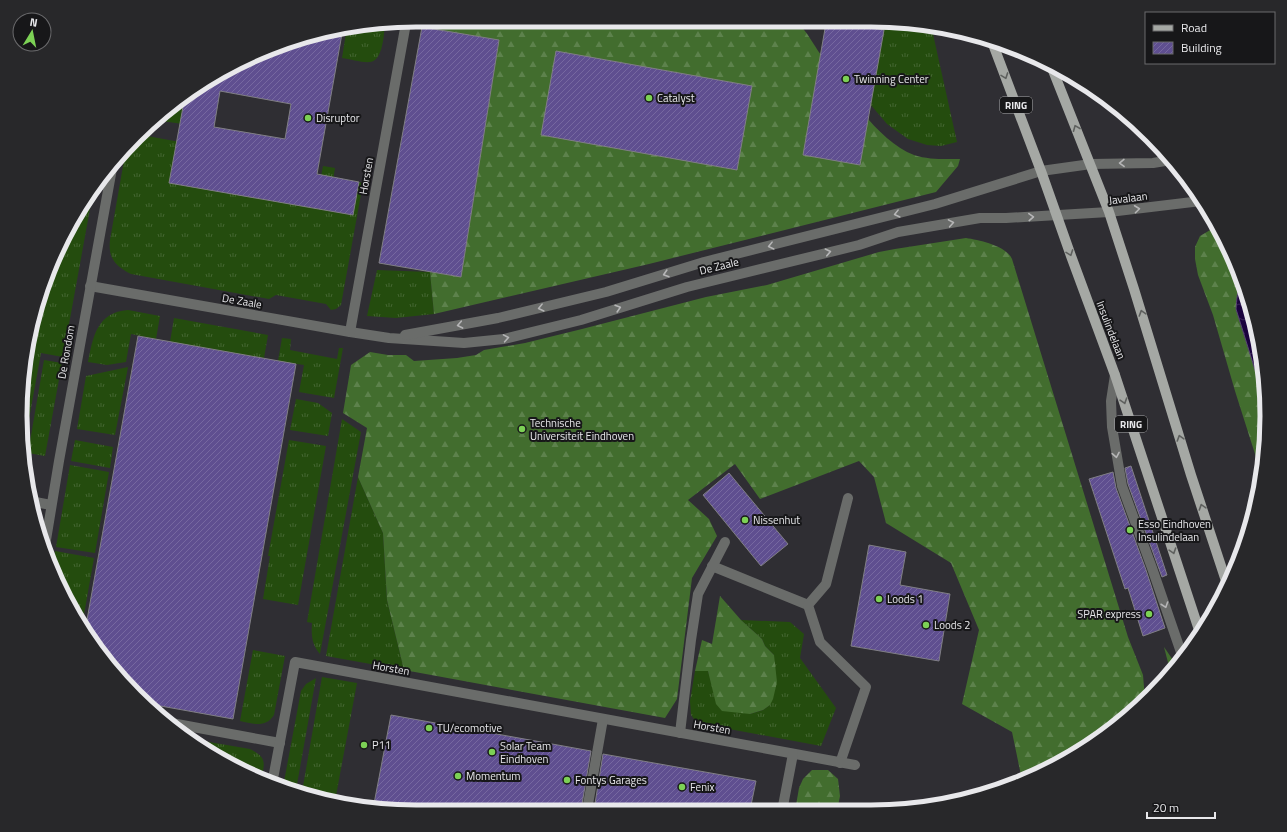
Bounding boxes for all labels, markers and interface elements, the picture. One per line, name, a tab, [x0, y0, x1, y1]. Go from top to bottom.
north arrow	[12, 12, 52, 52]
legend	[1145, 12, 1275, 64]
text: N	[29, 14, 39, 31]
text: Road	[1181, 18, 1207, 37]
text: Building	[1181, 38, 1222, 57]
place label: Twinning Center	[854, 71, 929, 87]
one-way arrow	[1000, 72, 1008, 79]
marker: Twinning Center	[841, 74, 851, 84]
place label: Catalyst	[657, 90, 695, 106]
marker: Catalyst	[644, 93, 654, 103]
road number: RING	[1000, 97, 1032, 113]
place label: Disruptor	[316, 110, 360, 126]
marker: Disruptor	[303, 113, 313, 123]
one-way arrow	[1073, 124, 1081, 131]
street label: Horsten	[355, 156, 377, 196]
one-way arrow	[1119, 159, 1125, 167]
street label: Javalaan	[1108, 188, 1148, 208]
one-way arrow	[1134, 205, 1140, 214]
one-way arrow	[894, 209, 901, 218]
one-way arrow	[1028, 213, 1034, 222]
one-way arrow	[948, 219, 954, 228]
one-way arrow	[768, 241, 774, 249]
one-way arrow	[825, 249, 831, 257]
one-way arrow	[1065, 249, 1073, 256]
street label: De Zaale	[698, 253, 741, 279]
one-way arrow	[663, 269, 670, 278]
street label: De Zaale	[221, 290, 264, 312]
street label: Insulindelaan	[1093, 299, 1129, 362]
one-way arrow	[538, 303, 545, 312]
one-way arrow	[614, 304, 621, 313]
one-way arrow	[1138, 310, 1147, 317]
one-way arrow	[456, 320, 463, 329]
street label: De Rondom	[53, 324, 79, 380]
one-way arrow	[503, 334, 509, 343]
one-way arrow	[1119, 398, 1128, 405]
place label: Technische Universiteit Eindhoven	[530, 415, 634, 444]
road number: RING	[1115, 416, 1147, 432]
marker: Technische Universiteit Eindhoven	[517, 424, 527, 434]
one-way arrow	[1176, 434, 1184, 441]
one-way arrow	[1112, 452, 1120, 458]
one-way arrow	[1198, 504, 1206, 511]
place label: Nissenhut	[753, 512, 800, 528]
marker: Nissenhut	[740, 515, 750, 525]
place label: Esso Eindhoven Insulindelaan	[1138, 516, 1211, 545]
marker: Esso Eindhoven Insulindelaan	[1125, 525, 1135, 535]
one-way arrow	[1169, 548, 1177, 555]
place label: Loods 1	[887, 591, 923, 607]
marker: Loods 1	[874, 594, 884, 604]
one-way arrow	[1160, 601, 1168, 608]
place label: SPAR express	[1077, 606, 1141, 622]
marker: SPAR express	[1144, 609, 1154, 619]
place label: Loods 2	[934, 617, 970, 633]
marker: Loods 2	[921, 620, 931, 630]
street label: Horsten	[371, 657, 411, 679]
street label: Horsten	[692, 716, 732, 738]
place label: TU/ecomotive	[437, 720, 502, 736]
marker: TU/ecomotive	[424, 723, 434, 733]
place label: P11	[372, 737, 391, 753]
place label: Solar Team Eindhoven	[500, 738, 551, 767]
marker: P11	[359, 740, 369, 750]
marker: Solar Team Eindhoven	[487, 747, 497, 757]
place label: Momentum	[466, 768, 521, 784]
marker: Momentum	[453, 771, 463, 781]
place label: Fontys Garages	[575, 772, 647, 788]
marker: Fontys Garages	[562, 775, 572, 785]
place label: Fenix	[690, 779, 714, 795]
marker: Fenix	[677, 782, 687, 792]
scale bar	[1147, 794, 1215, 820]
text: 20 m	[1153, 798, 1179, 817]

